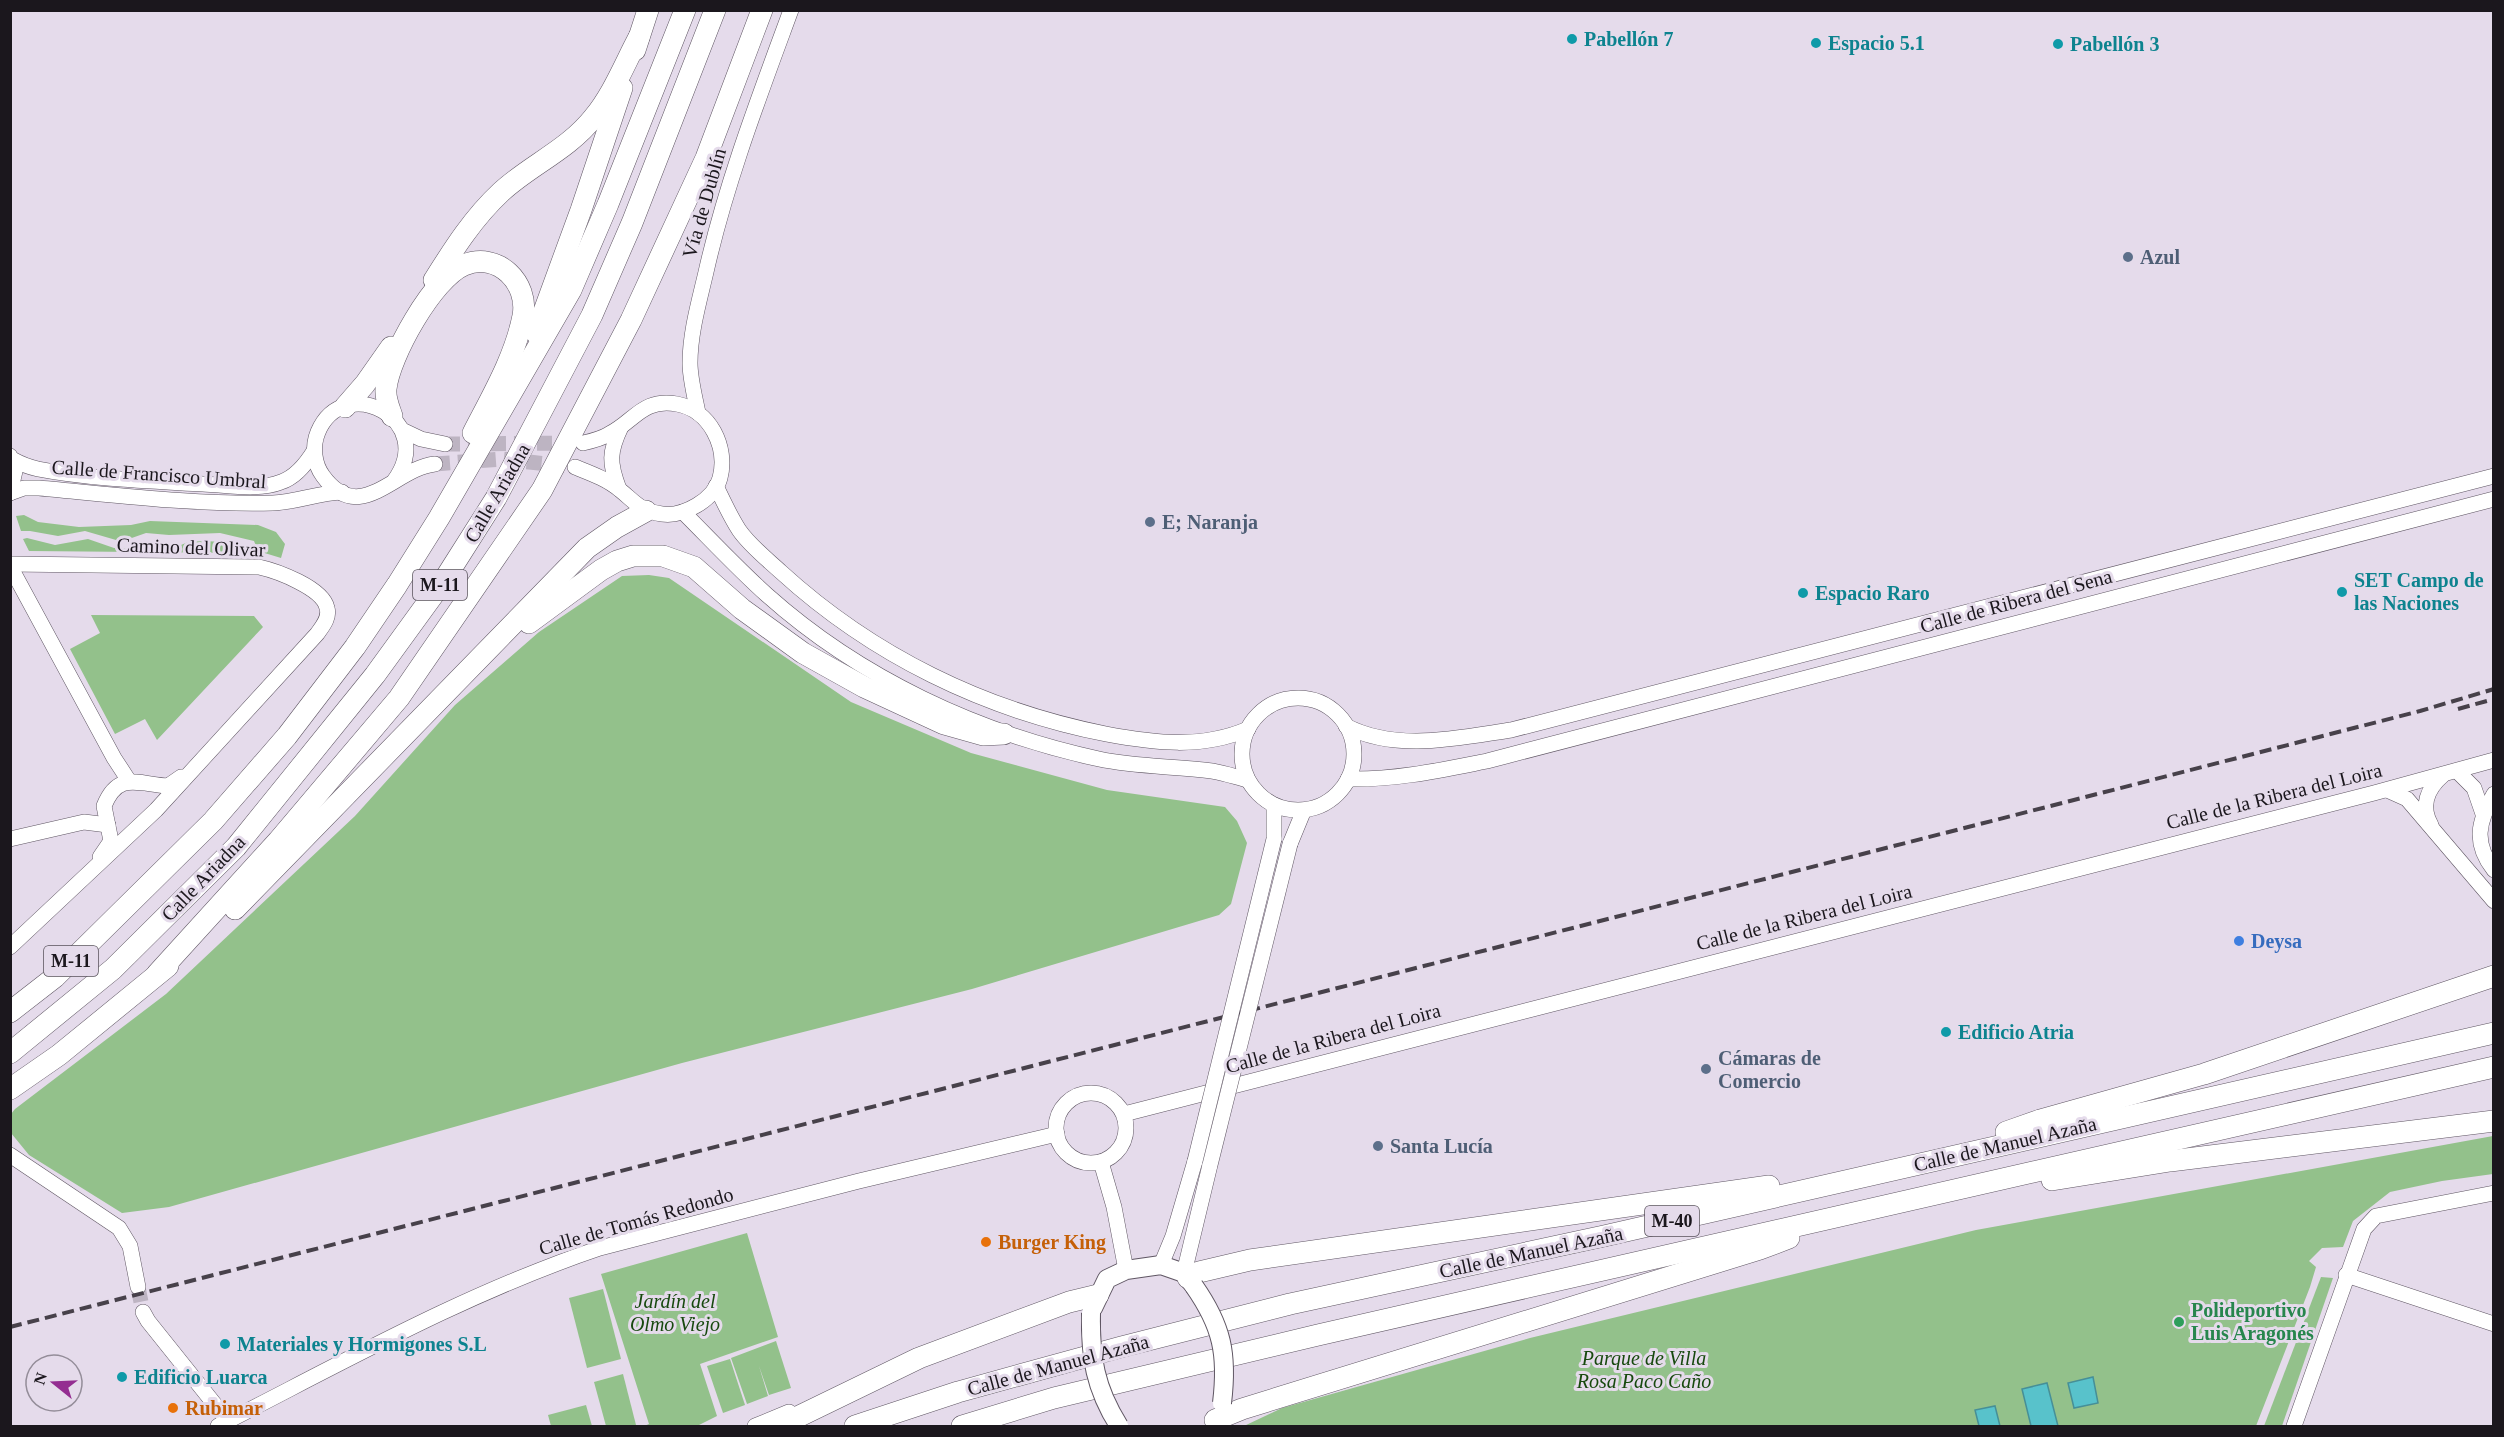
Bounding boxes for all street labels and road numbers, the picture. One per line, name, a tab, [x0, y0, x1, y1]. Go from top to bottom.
street label: Vía de Dublín	[678, 146, 730, 260]
street label: Calle Ariadna	[460, 440, 534, 546]
street label: Calle de Francisco Umbral	[51, 456, 267, 493]
street label: Camino del Olivar	[116, 533, 266, 561]
street label: Calle de Ribera del Sena	[1918, 565, 2114, 637]
road number: M-11	[413, 570, 467, 600]
street label: Calle de la Ribera del Loira	[2164, 758, 2384, 833]
street label: Calle Ariadna	[157, 831, 249, 925]
street label: Calle de la Ribera del Loira	[1694, 879, 1914, 954]
road number: M-11	[44, 946, 98, 976]
street label: Calle de la Ribera del Loira	[1223, 999, 1443, 1077]
street label: Calle de Manuel Azaña	[1911, 1112, 2099, 1176]
street label: Calle de Tomás Redondo	[536, 1183, 736, 1259]
road number: M-40	[1645, 1206, 1699, 1236]
street label: Calle de Manuel Azaña	[1437, 1222, 1625, 1282]
street label: Calle de Manuel Azaña	[965, 1330, 1151, 1400]

